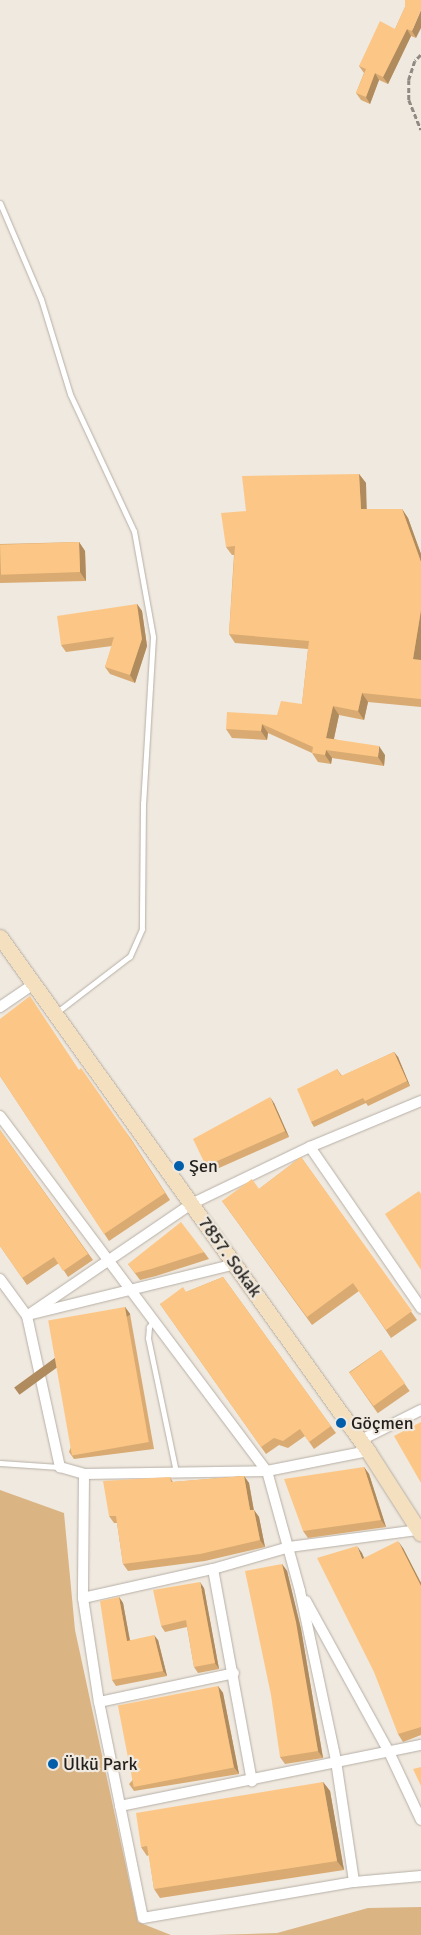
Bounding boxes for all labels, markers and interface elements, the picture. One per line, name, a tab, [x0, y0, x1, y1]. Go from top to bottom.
place label: Şen	[189, 1155, 218, 1177]
marker: Şen	[173, 1160, 185, 1172]
street label: 7857. Sokak	[194, 1213, 266, 1301]
place label: Göçmen	[351, 1412, 414, 1434]
marker: Göçmen	[335, 1417, 347, 1429]
place label: Ülkü Park	[63, 1753, 137, 1775]
marker: Ülkü Park	[47, 1758, 59, 1770]

